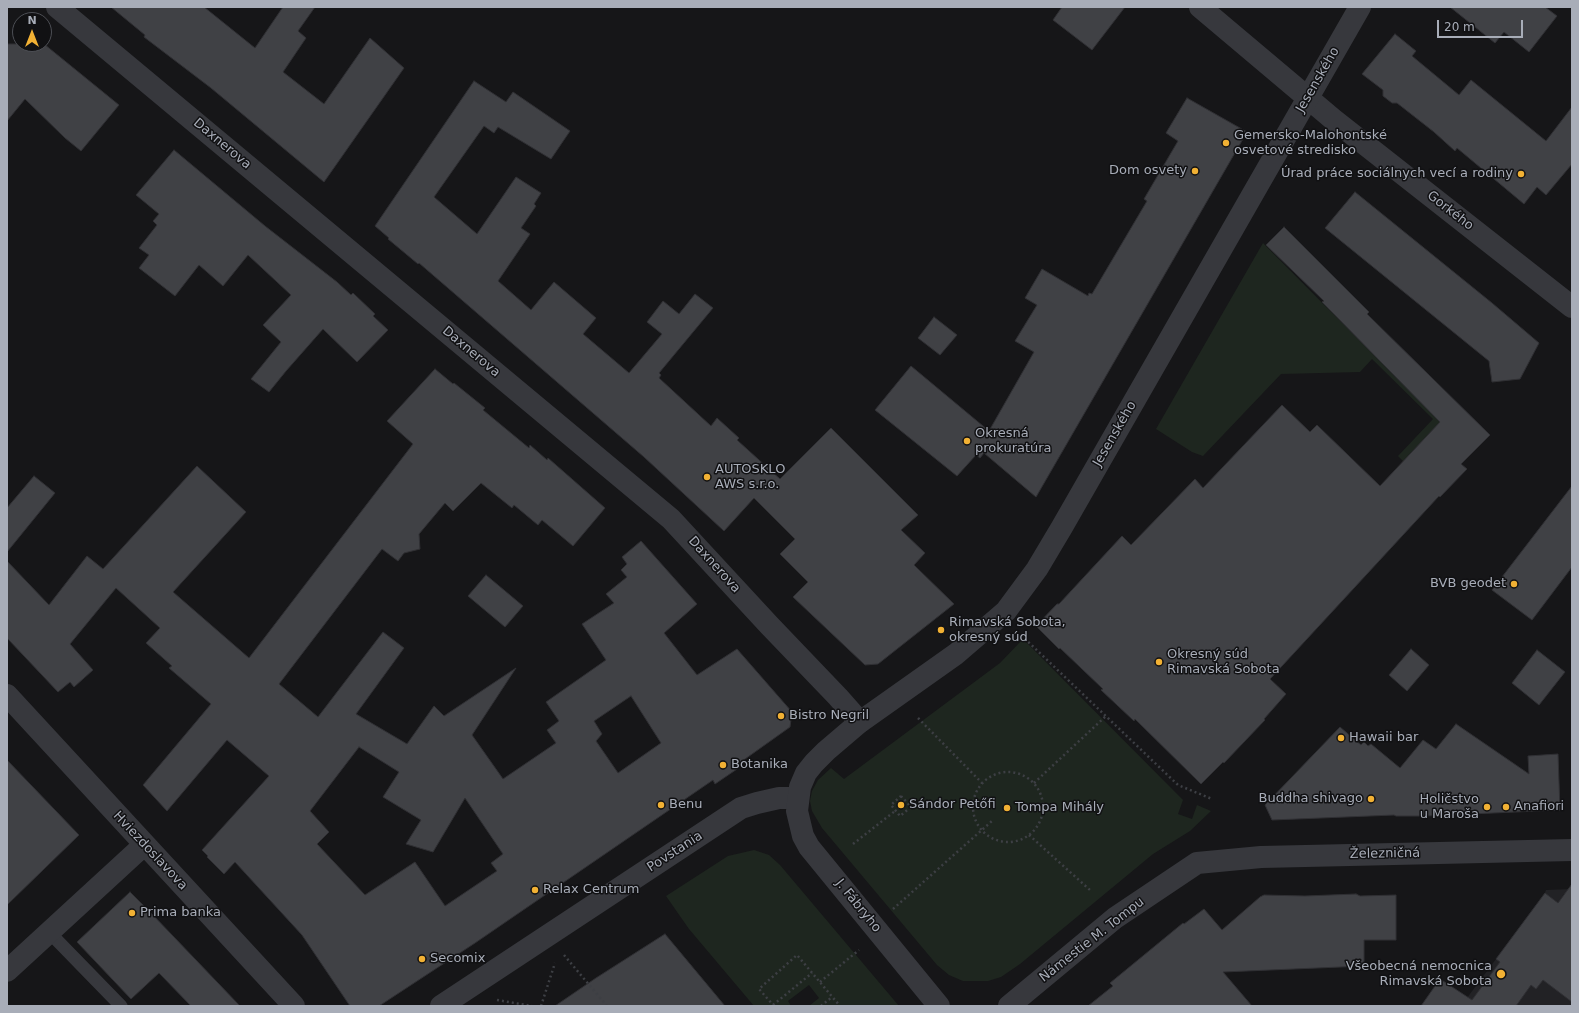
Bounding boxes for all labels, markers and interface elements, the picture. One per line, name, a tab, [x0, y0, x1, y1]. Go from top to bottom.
north arrow	[12, 12, 52, 52]
scale bar	[1439, 12, 1525, 38]
text: N	[27, 14, 37, 27]
text: 20 m	[1444, 20, 1475, 34]
street label: Jesenského	[1293, 45, 1343, 115]
street label: Daxnerova	[190, 115, 254, 173]
place label: Gemersko-Malohontské osvetové stredisko	[1234, 128, 1387, 159]
marker: Gemersko-Malohontské osvetové stredisko	[1221, 138, 1231, 148]
place label: Dom osvety	[1109, 163, 1187, 179]
marker: Dom osvety	[1190, 166, 1200, 176]
place label: Úrad práce sociálnych vecí a rodiny	[1281, 166, 1513, 182]
marker: Úrad práce sociálnych vecí a rodiny	[1516, 169, 1526, 179]
street label: Gorkého	[1424, 188, 1476, 234]
street label: Daxnerova	[439, 323, 503, 381]
street label: Jesenského	[1090, 399, 1140, 469]
place label: Okresná prokuratúra	[975, 426, 1052, 457]
marker: Okresná prokuratúra	[962, 436, 972, 446]
place label: AUTOSKLO AWS s.r.o.	[715, 462, 785, 493]
marker: AUTOSKLO AWS s.r.o.	[702, 472, 712, 482]
street label: Daxnerova	[685, 534, 743, 596]
place label: BVB geodet	[1430, 576, 1506, 592]
marker: BVB geodet	[1509, 579, 1519, 589]
place label: Rimavská Sobota, okresný súd	[949, 615, 1066, 646]
marker: Rimavská Sobota, okresný súd	[936, 625, 946, 635]
place label: Okresný súd Rimavská Sobota	[1167, 647, 1280, 678]
marker: Okresný súd Rimavská Sobota	[1154, 657, 1164, 667]
place label: Bistro Negril	[789, 708, 869, 724]
marker: Bistro Negril	[776, 711, 786, 721]
place label: Hawaii bar	[1349, 730, 1418, 746]
marker: Hawaii bar	[1336, 733, 1346, 743]
place label: Botanika	[731, 757, 788, 773]
marker: Botanika	[718, 760, 728, 770]
place label: Buddha shivago	[1259, 791, 1363, 807]
place label: Holičstvo u Maroša	[1419, 792, 1479, 823]
marker: Buddha shivago	[1366, 794, 1376, 804]
place label: Benu	[669, 797, 702, 813]
place label: Sándor Petőfi	[909, 797, 996, 813]
place label: Anafiori	[1514, 799, 1564, 815]
marker: Benu	[656, 800, 666, 810]
marker: Sándor Petőfi	[896, 800, 906, 810]
place label: Tompa Mihály	[1015, 800, 1104, 816]
marker: Holičstvo u Maroša	[1482, 802, 1492, 812]
marker: Anafiori	[1501, 802, 1511, 812]
marker: Tompa Mihály	[1002, 803, 1012, 813]
street label: Hviezdoslavova	[110, 808, 190, 894]
street label: Povstania	[644, 828, 706, 876]
street label: Železničná	[1350, 846, 1420, 862]
street label: J. Fábryho	[832, 876, 884, 936]
place label: Relax Centrum	[543, 882, 640, 898]
marker: Relax Centrum	[530, 885, 540, 895]
street label: Námestie M. Tompu	[1037, 894, 1147, 986]
place label: Prima banka	[140, 905, 221, 921]
marker: Prima banka	[127, 908, 137, 918]
place label: Secomix	[430, 951, 485, 967]
marker: Secomix	[417, 954, 427, 964]
place label: Všeobecná nemocnica Rimavská Sobota	[1346, 959, 1492, 990]
marker: Všeobecná nemocnica Rimavská Sobota	[1495, 968, 1507, 980]

